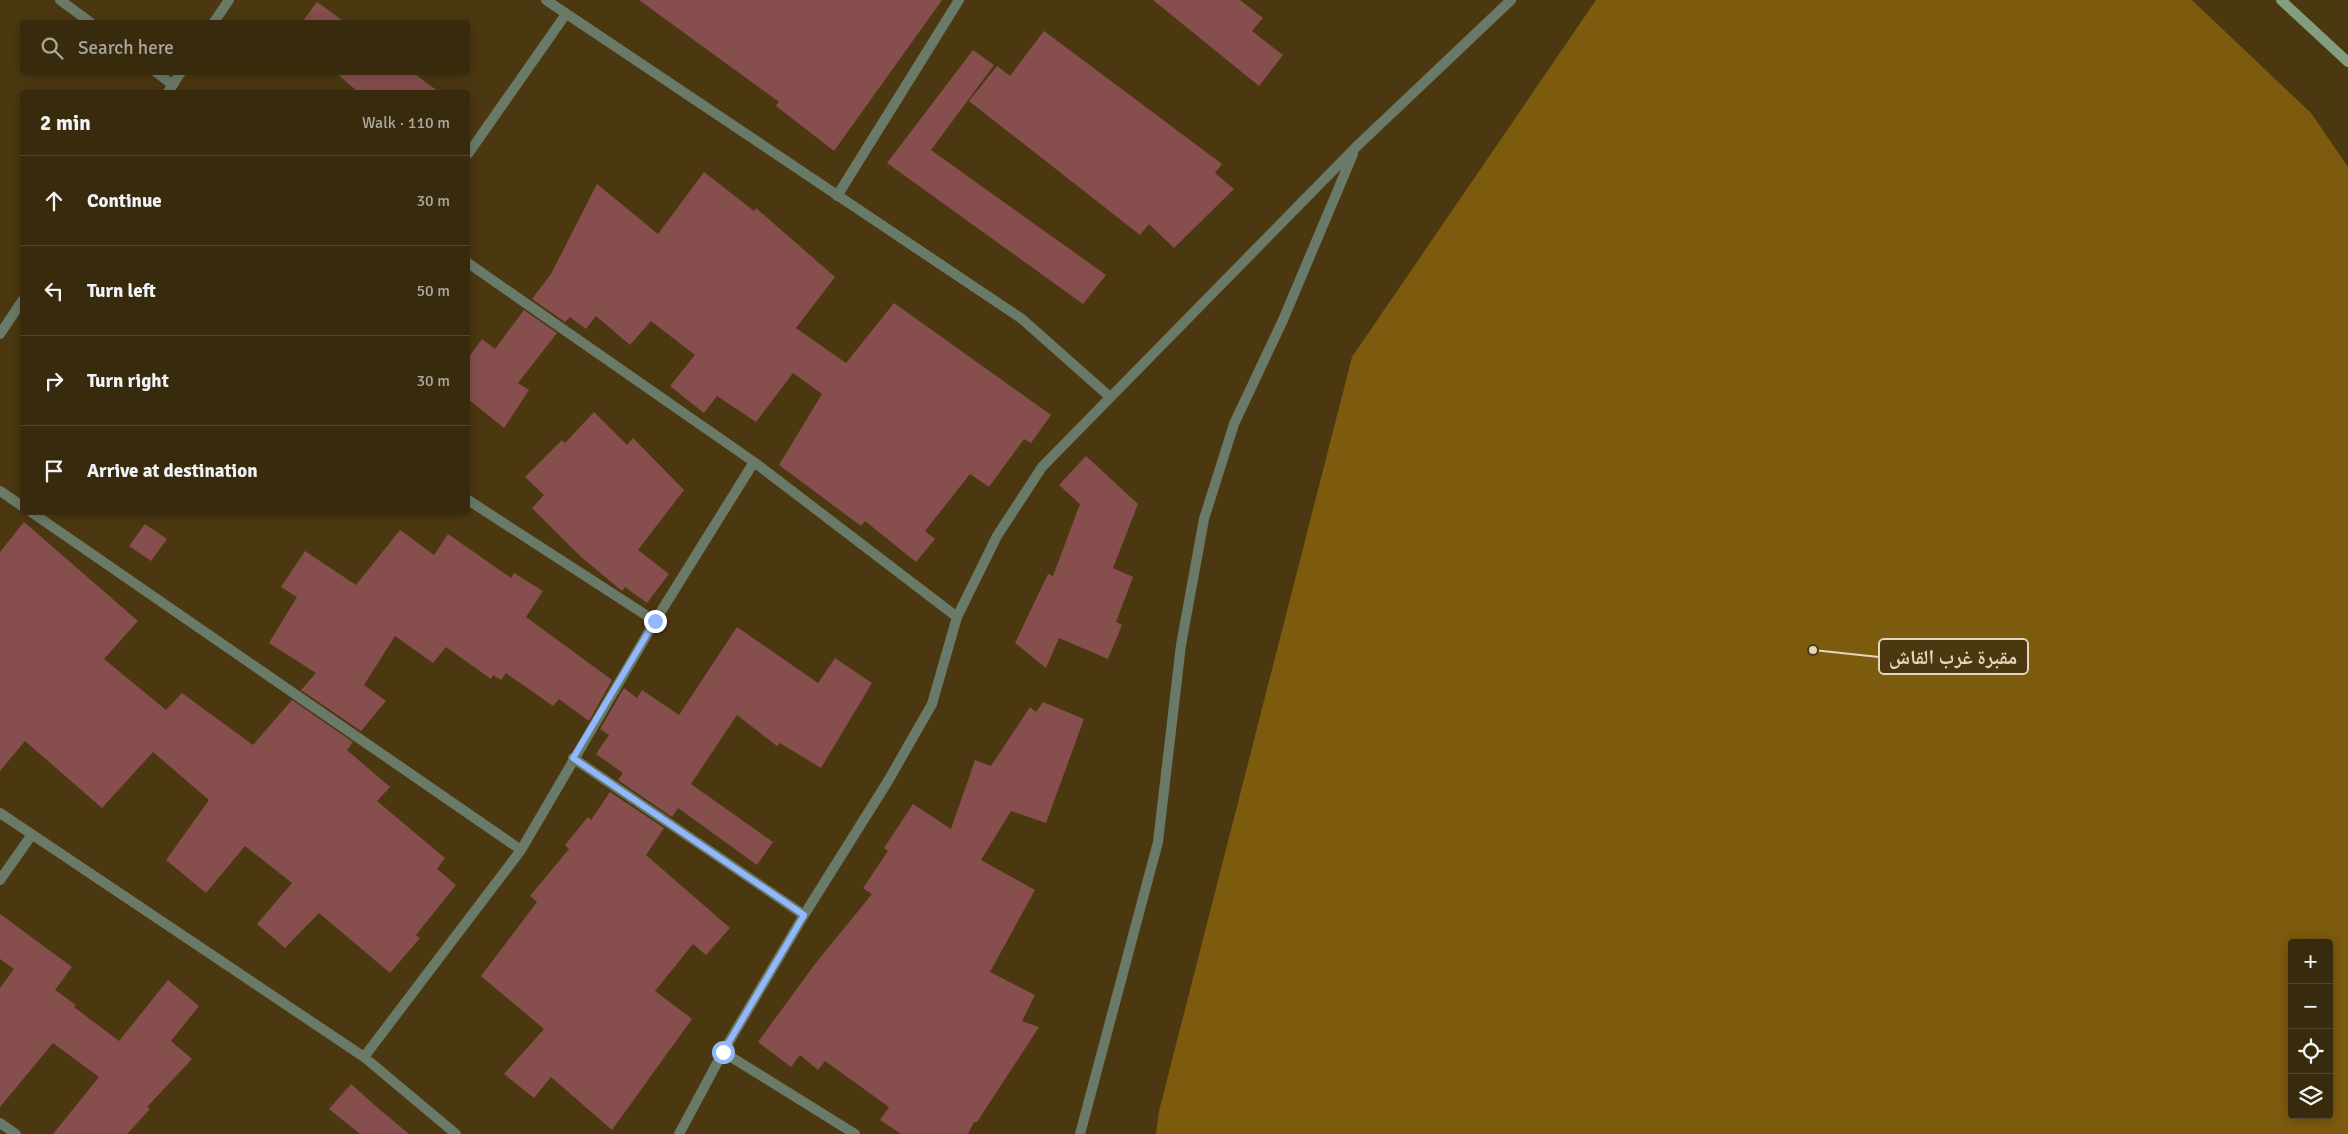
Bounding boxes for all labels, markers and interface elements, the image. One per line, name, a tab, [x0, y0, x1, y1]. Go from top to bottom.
search box	[20, 20, 470, 75]
icon: search	[38, 34, 66, 62]
text: Search here	[78, 36, 174, 60]
text: 2 min	[40, 110, 91, 136]
text: Walk · 110 m	[362, 113, 450, 133]
icon: ahead	[40, 187, 68, 215]
text: Continue	[87, 189, 162, 213]
text: 30 m	[416, 191, 450, 211]
icon: left	[40, 277, 68, 305]
text: Turn left	[87, 279, 156, 303]
text: 50 m	[416, 281, 450, 301]
icon: right	[40, 367, 68, 395]
text: Turn right	[87, 369, 169, 393]
text: 30 m	[416, 371, 450, 391]
icon: arrive	[40, 457, 68, 485]
text: Arrive at destination	[87, 459, 258, 483]
route end	[644, 610, 667, 633]
callout: مقبرة غرب القاش	[1879, 639, 2028, 674]
text: مقبرة غرب القاش	[1889, 645, 2017, 670]
map controls	[2288, 939, 2333, 1119]
button: +	[2288, 939, 2333, 984]
button: −	[2288, 984, 2333, 1029]
button: locate	[2288, 1029, 2333, 1074]
route start	[712, 1041, 735, 1064]
button: layers	[2288, 1074, 2333, 1119]

